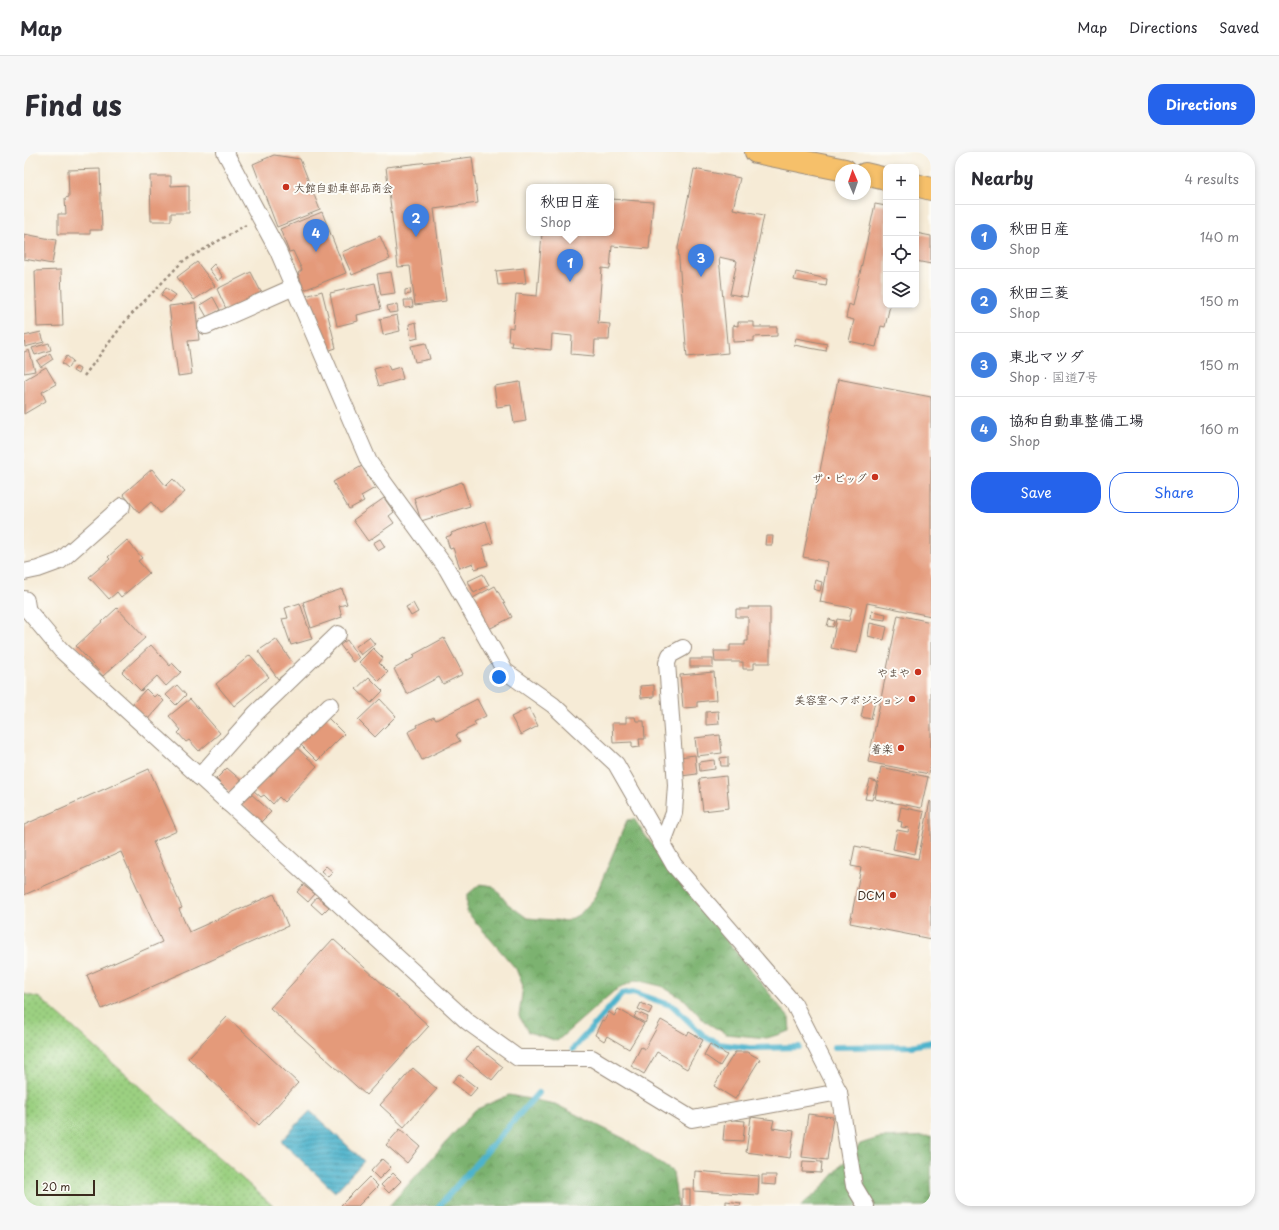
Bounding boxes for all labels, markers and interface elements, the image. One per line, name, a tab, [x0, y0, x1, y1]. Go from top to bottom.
text: Map	[20, 14, 62, 42]
text: Map	[1077, 17, 1107, 38]
text: Directions	[1129, 17, 1197, 38]
text: Saved	[1219, 17, 1259, 38]
text: Find us	[24, 83, 122, 126]
button: Directions	[1148, 84, 1255, 125]
north arrow	[835, 164, 871, 200]
map controls	[883, 164, 919, 308]
button: +	[883, 164, 919, 200]
text: Nearby	[971, 165, 1033, 191]
text: 4 results	[1185, 169, 1239, 188]
place label: 大館自動車部品商会	[294, 179, 393, 196]
marker: 大館自動車部品商会	[281, 182, 291, 192]
popup	[526, 184, 614, 236]
text: 秋田日産	[540, 189, 600, 212]
button: −	[883, 200, 919, 236]
pin: 2	[403, 204, 429, 237]
text: Shop	[540, 212, 571, 231]
text: 秋田日産	[1009, 216, 1069, 239]
pin: 4	[303, 219, 329, 252]
text: 1	[981, 227, 987, 246]
text: 140 m	[1200, 227, 1239, 246]
button: locate	[883, 236, 919, 272]
text: Shop	[1009, 239, 1040, 258]
pin: 3	[688, 244, 714, 277]
pin: 1	[557, 249, 583, 282]
button: layers	[883, 272, 919, 308]
text: 秋田三菱	[1009, 280, 1069, 303]
text: 2	[979, 291, 989, 310]
text: 150 m	[1200, 291, 1239, 310]
text: Shop	[1009, 303, 1040, 322]
text: 東北マツダ	[1009, 344, 1084, 367]
text: 3	[980, 355, 988, 374]
text: 150 m	[1200, 355, 1239, 374]
text: Shop · 国道7号	[1009, 367, 1098, 386]
text: 協和自動車整備工場	[1009, 408, 1144, 431]
text: 4	[980, 419, 988, 438]
text: 160 m	[1200, 419, 1239, 438]
text: Shop	[1009, 431, 1040, 450]
place label: ザ・ビッグ	[812, 469, 867, 486]
marker: ザ・ビッグ	[870, 472, 880, 482]
button: Save	[971, 472, 1101, 513]
button: Share	[1109, 472, 1239, 513]
place label: やまや	[877, 664, 910, 681]
your location	[489, 667, 509, 687]
marker: やまや	[913, 667, 923, 677]
place label: 美容室ヘアポジション	[794, 691, 904, 708]
marker: 美容室ヘアポジション	[907, 694, 917, 704]
place label: 着楽	[871, 740, 893, 757]
marker: 着楽	[896, 743, 906, 753]
place label: DCM	[857, 887, 885, 904]
marker: DCM	[888, 890, 898, 900]
scale bar	[36, 1178, 95, 1197]
text: 20 m	[42, 1178, 70, 1195]

